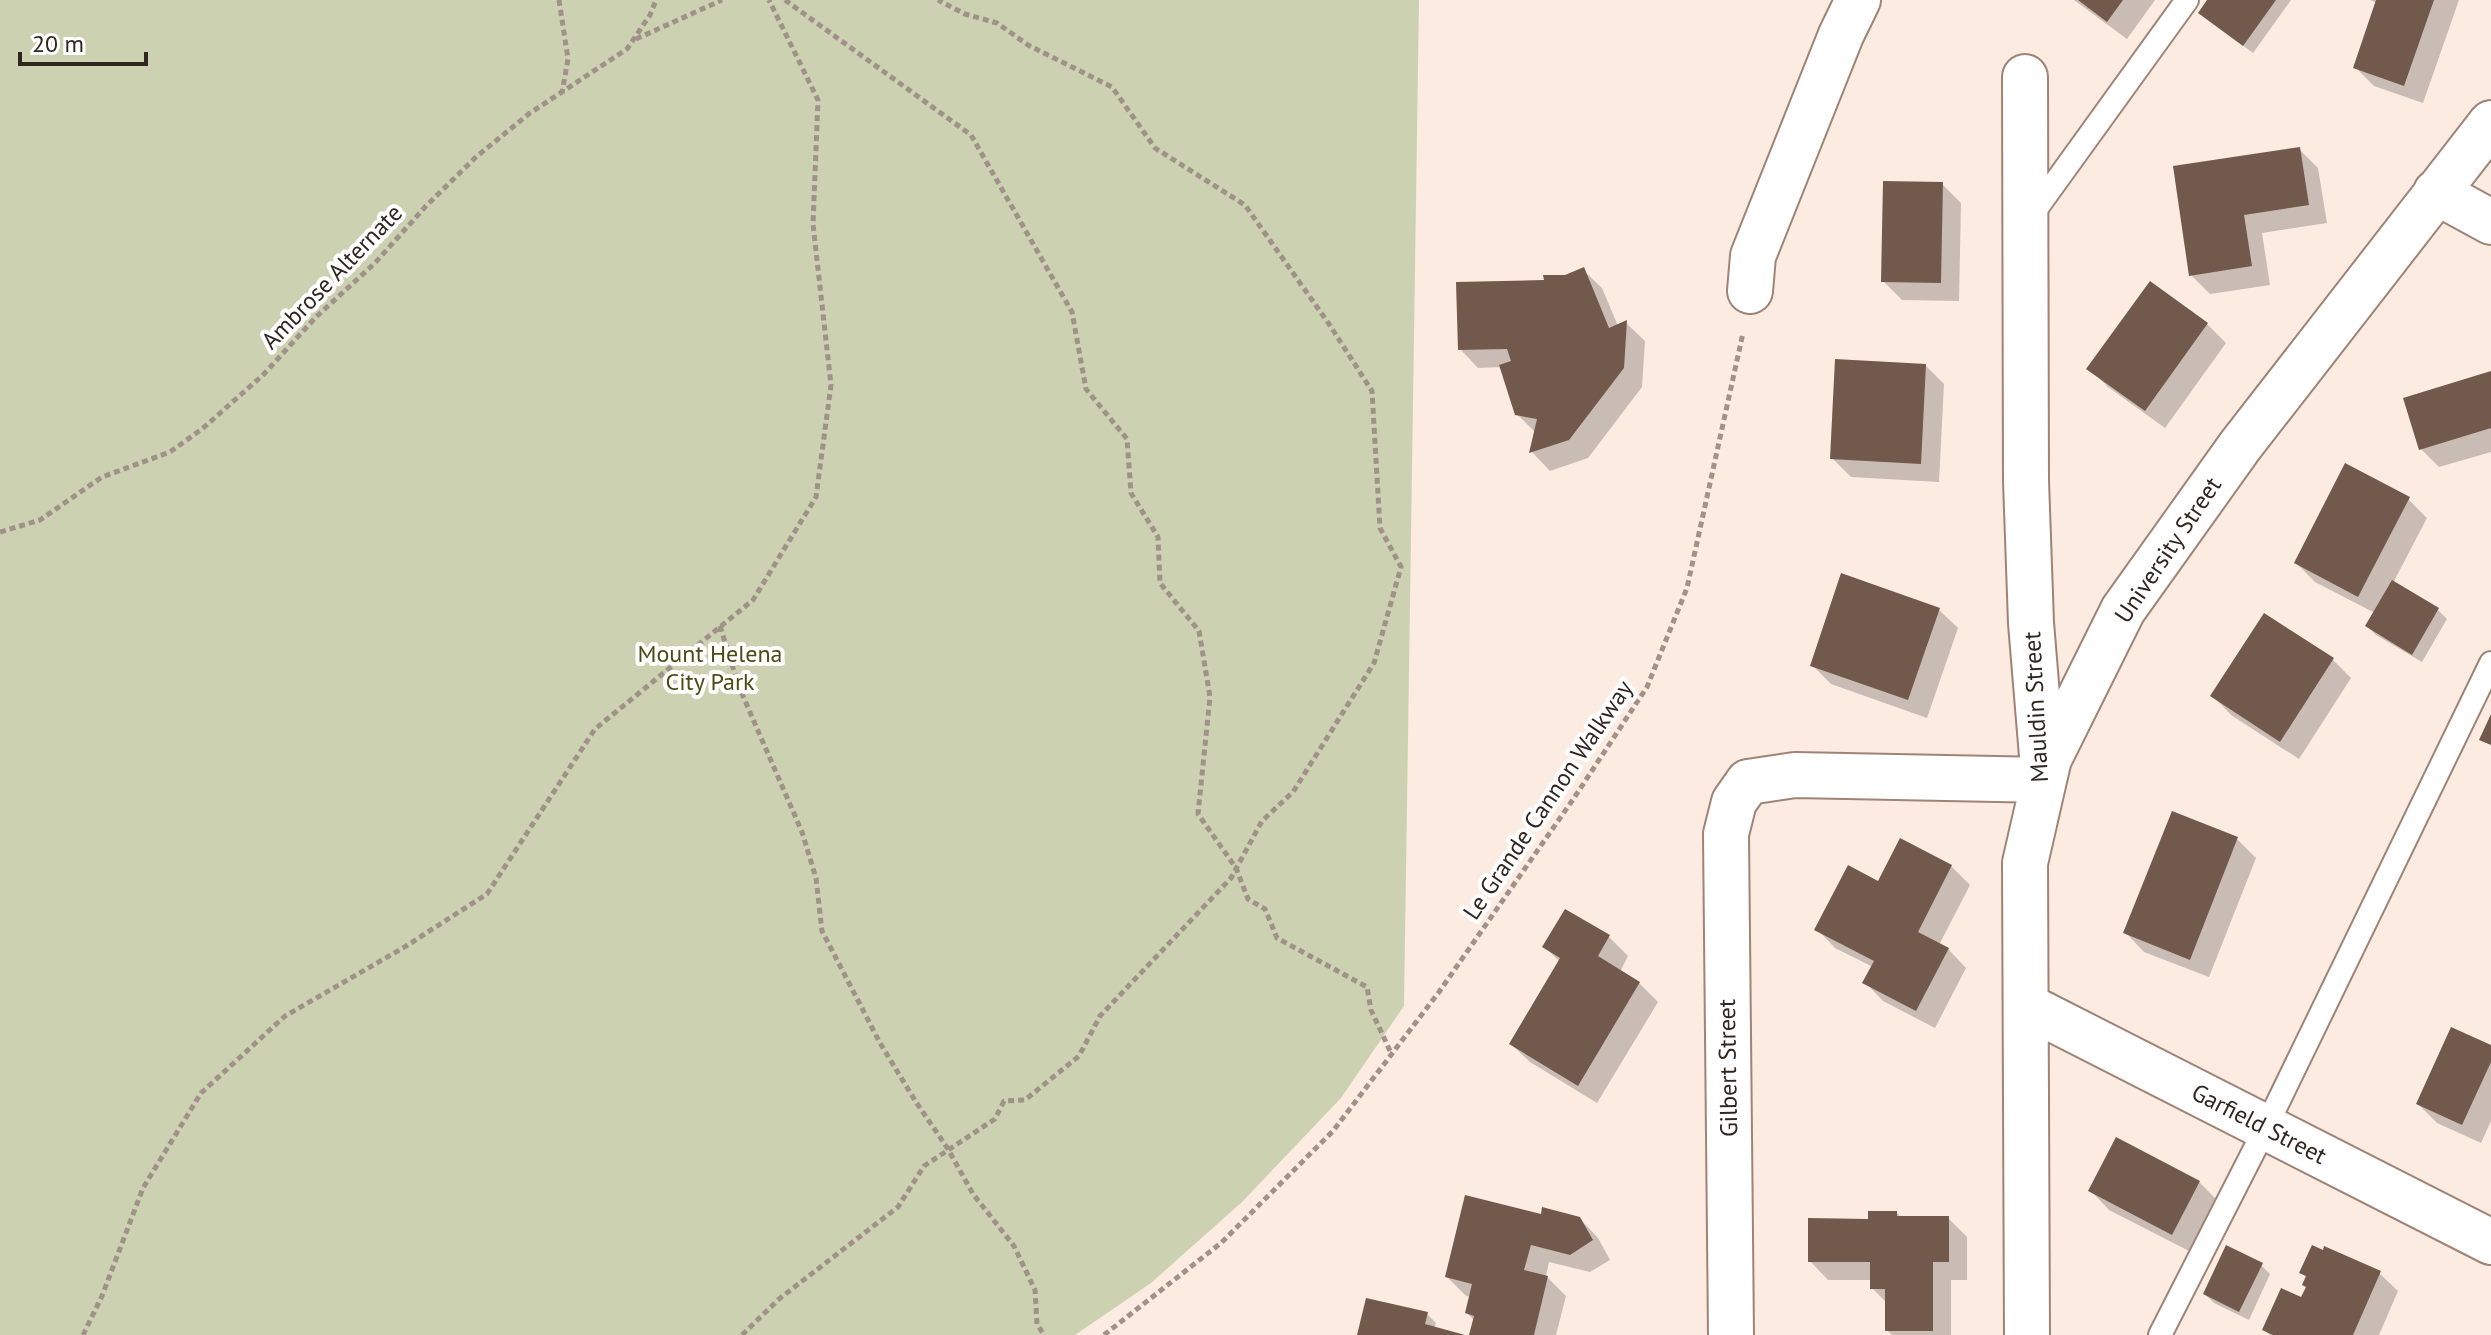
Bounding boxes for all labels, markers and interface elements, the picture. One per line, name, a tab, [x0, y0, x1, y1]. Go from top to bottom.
scale bar	[20, 16, 146, 66]
text: 20 m	[32, 28, 84, 59]
street label: Ambrose Alternate	[255, 198, 409, 356]
street label: University Street	[2107, 471, 2228, 629]
street label: Mauldin Street	[2016, 631, 2055, 783]
park label: Mount Helena City Park	[637, 638, 783, 697]
street label: Le Grande Cannon Walkway	[1456, 674, 1639, 925]
street label: Gilbert Street	[1711, 999, 1744, 1137]
street label: Garfield Street	[2186, 1076, 2332, 1171]

